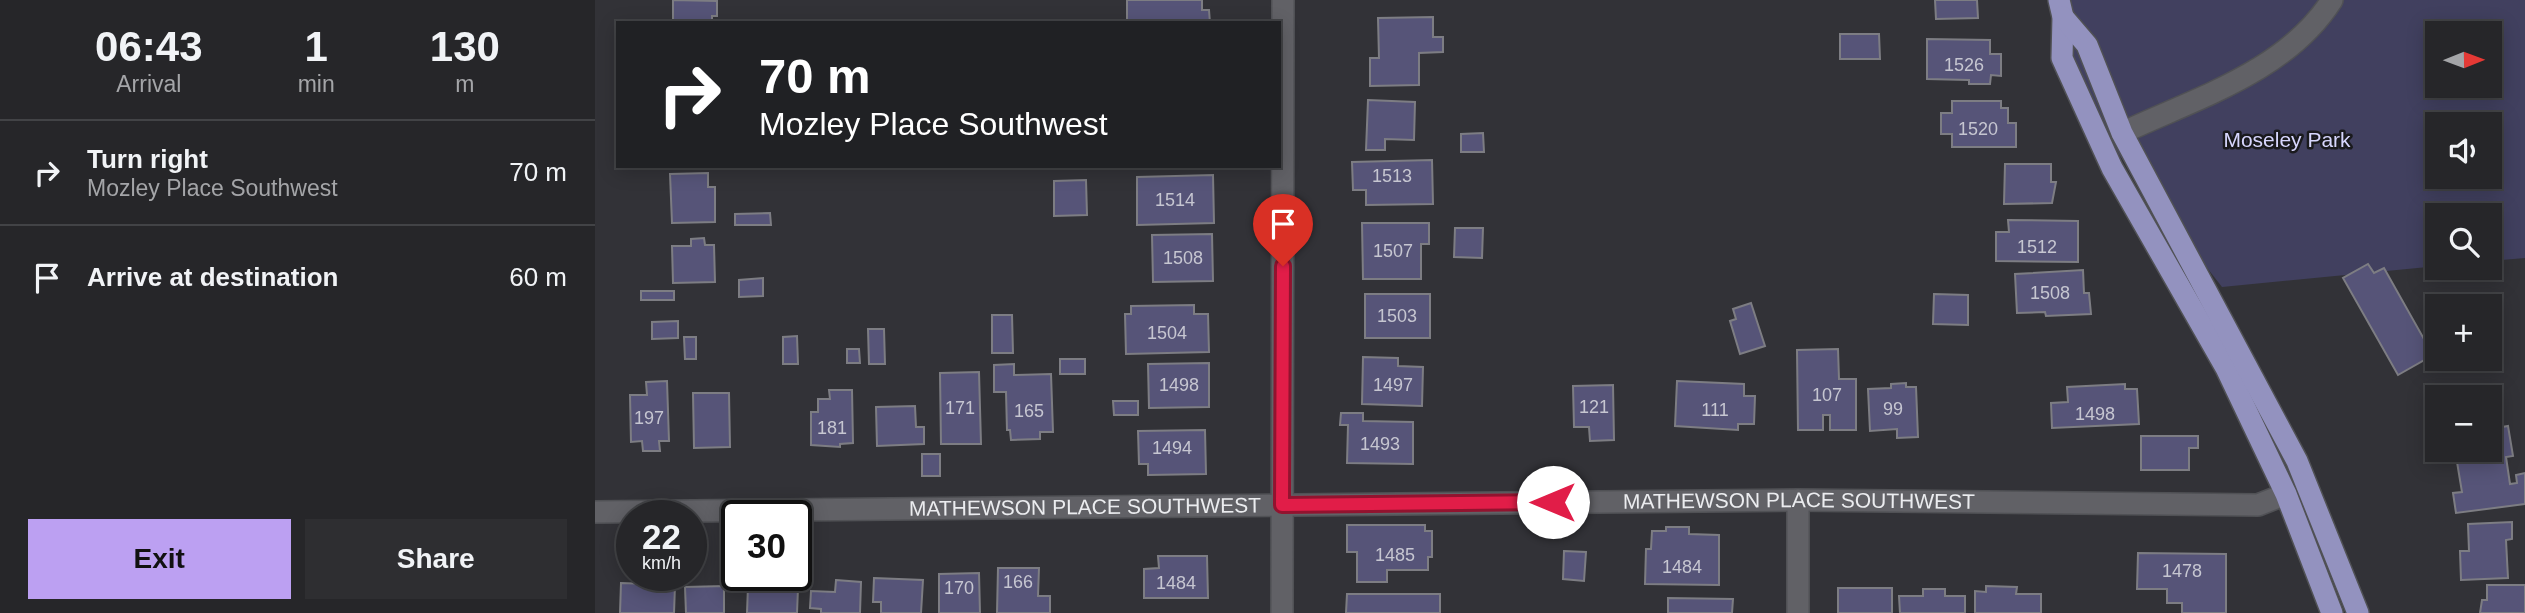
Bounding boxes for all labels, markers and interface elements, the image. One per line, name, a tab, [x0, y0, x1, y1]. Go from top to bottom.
north arrow	[2425, 21, 2503, 98]
map controls	[2425, 21, 2502, 462]
text: 06:43	[95, 23, 203, 70]
text: 1	[304, 23, 328, 70]
text: 130	[430, 23, 500, 70]
icon: right	[644, 49, 735, 140]
text: 70 m	[759, 49, 871, 103]
house number: 1526	[1944, 55, 1984, 75]
text: Arrival	[116, 71, 181, 97]
text: min	[298, 71, 335, 97]
text: m	[455, 71, 474, 97]
text: Mozley Place Southwest	[759, 106, 1108, 142]
button: sound	[2425, 112, 2502, 189]
house number: 1520	[1958, 119, 1998, 139]
park label: Moseley Park	[2223, 128, 2351, 151]
text: Turn right	[87, 144, 208, 174]
icon: right	[28, 154, 66, 192]
text: 70 m	[509, 157, 567, 187]
house number: 1513	[1372, 166, 1412, 186]
text: Mozley Place Southwest	[87, 175, 338, 201]
house number: 1514	[1155, 190, 1195, 210]
pin	[1253, 194, 1313, 266]
button: search	[2425, 203, 2502, 280]
icon: arrive	[1264, 205, 1302, 243]
house number: 1512	[2017, 237, 2057, 257]
house number: 1507	[1373, 241, 1413, 261]
house number: 1508	[1163, 248, 1203, 268]
icon: arrive	[28, 259, 66, 297]
text: Arrive at destination	[87, 262, 338, 292]
text: 60 m	[509, 262, 567, 292]
house number: 1508	[2030, 283, 2070, 303]
button: +	[2425, 294, 2502, 371]
house number: 1503	[1377, 306, 1417, 326]
house number: 1504	[1147, 323, 1187, 343]
house number: 1498	[1159, 375, 1199, 395]
house number: 1497	[1373, 375, 1413, 395]
house number: 107	[1812, 385, 1842, 405]
button: −	[2425, 385, 2502, 462]
house number: 121	[1579, 397, 1609, 417]
house number: 171	[945, 398, 975, 418]
house number: 99	[1883, 399, 1903, 419]
house number: 111	[1701, 400, 1729, 420]
house number: 165	[1014, 401, 1044, 421]
house number: 1498	[2075, 404, 2115, 424]
house number: 197	[634, 408, 664, 428]
house number: 181	[817, 418, 847, 438]
house number: 1493	[1360, 434, 1400, 454]
house number: 1494	[1152, 438, 1192, 458]
position arrow	[1516, 465, 1590, 539]
street label: MATHEWSON PLACE SOUTHWEST	[1623, 488, 1975, 513]
street label: MATHEWSON PLACE SOUTHWEST	[909, 493, 1261, 520]
speed limit sign: 30	[721, 500, 812, 591]
text: 22	[642, 517, 681, 556]
button: Exit	[28, 519, 291, 599]
button: Share	[305, 519, 567, 599]
house number: 1485	[1375, 545, 1415, 565]
text: km/h	[642, 553, 681, 573]
house number: 1484	[1662, 557, 1702, 577]
house number: 1478	[2162, 561, 2202, 581]
house number: 166	[1003, 572, 1033, 592]
house number: 1484	[1156, 573, 1196, 593]
house number: 170	[944, 578, 974, 598]

